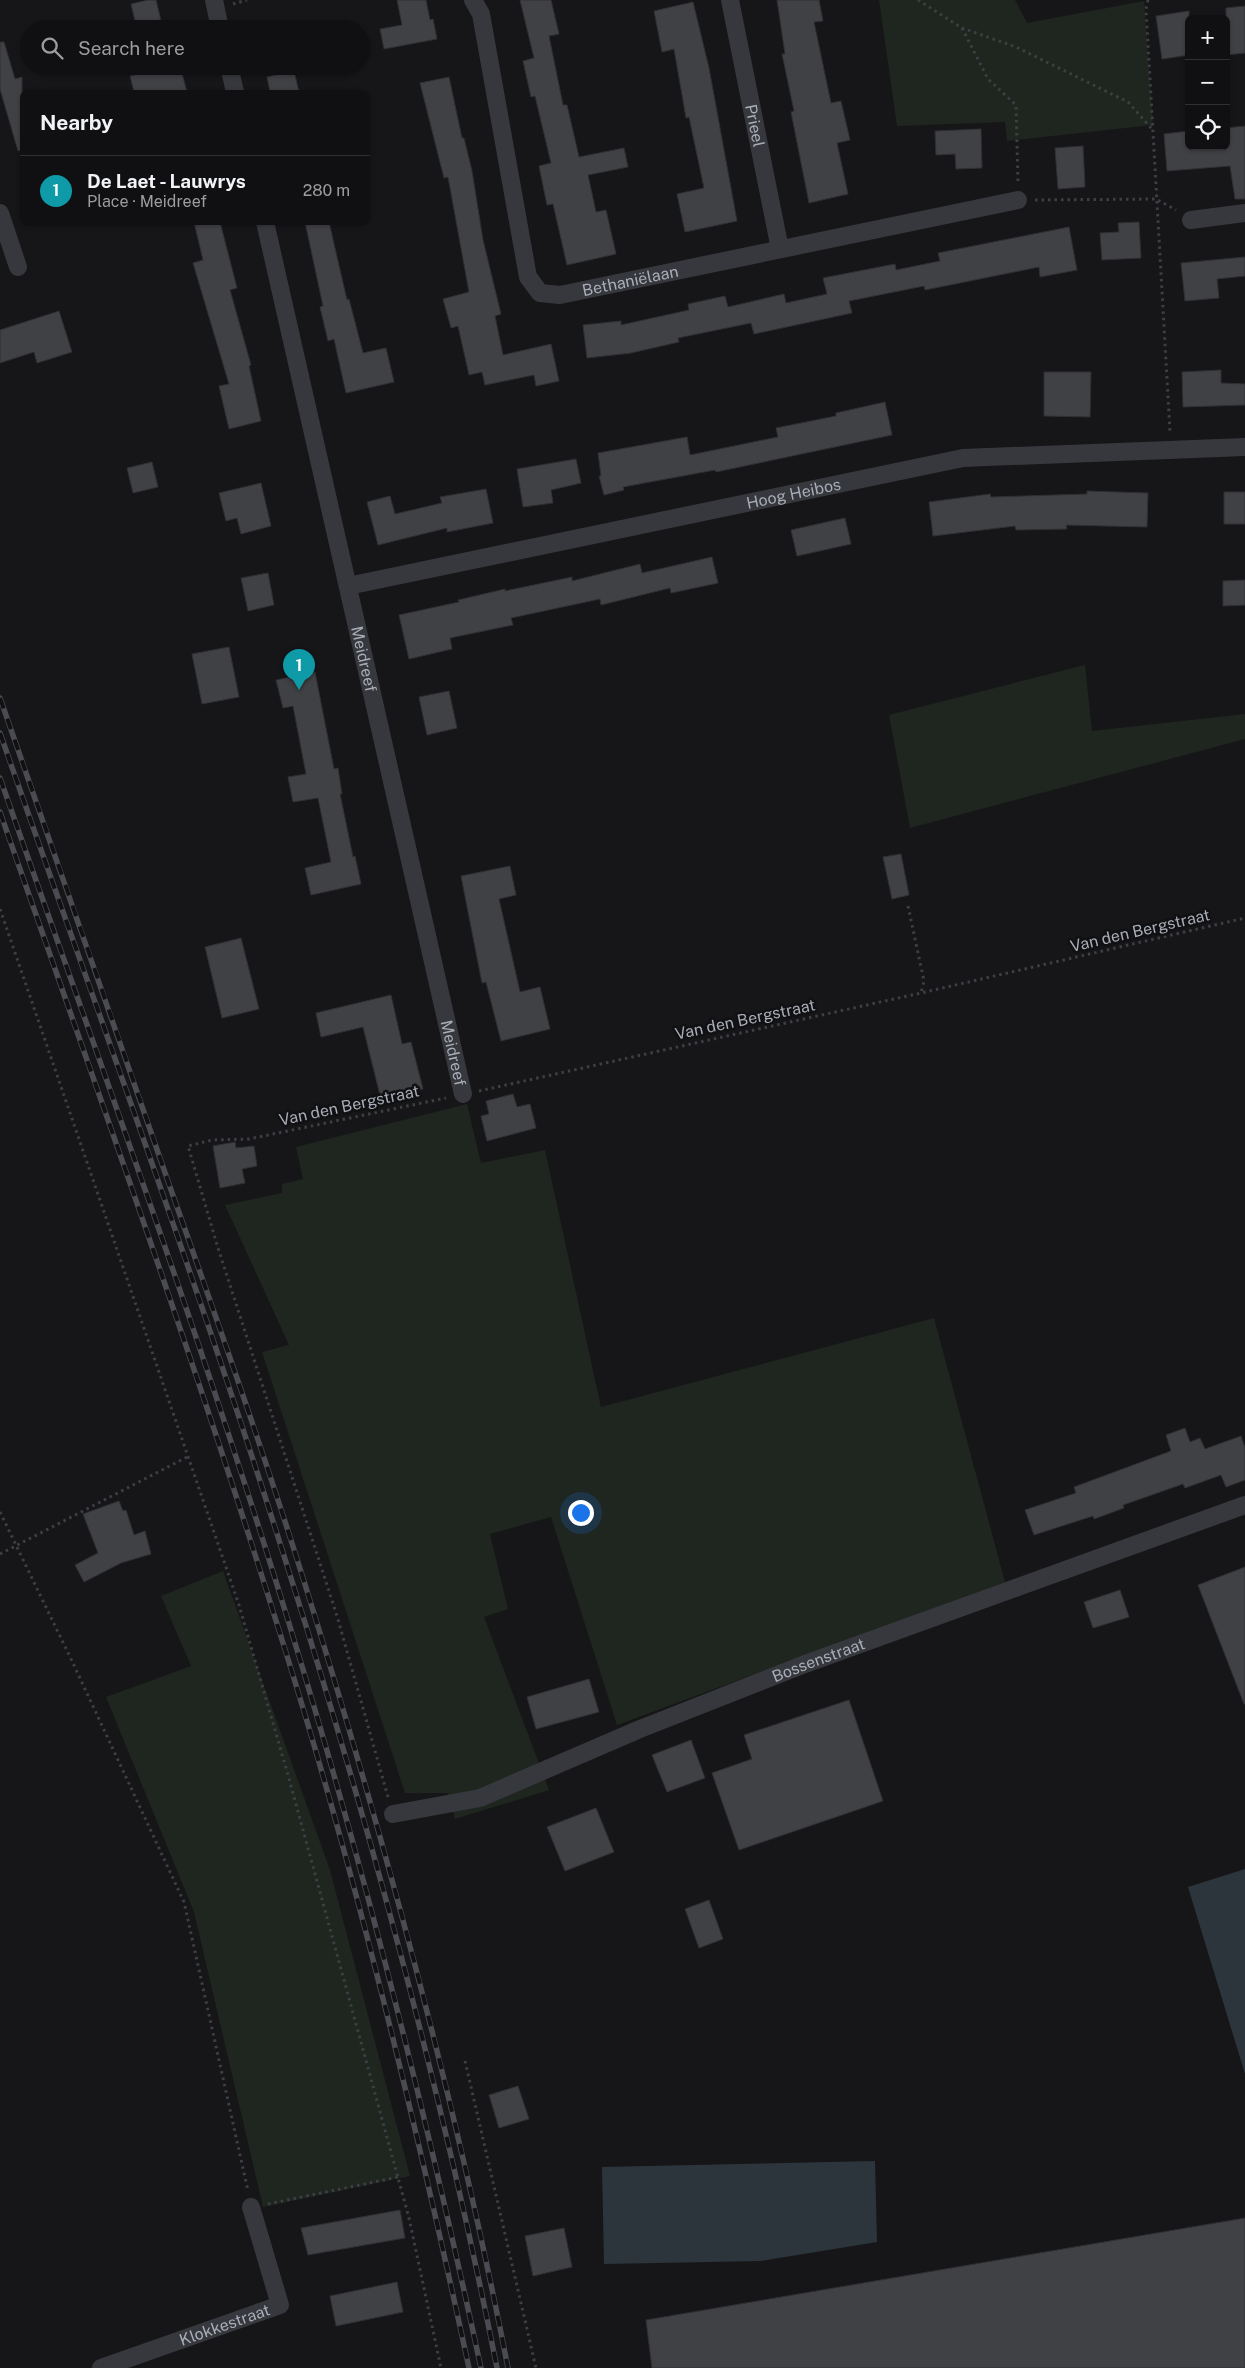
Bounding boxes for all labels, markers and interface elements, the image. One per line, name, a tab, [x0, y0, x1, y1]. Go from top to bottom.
map controls	[1185, 15, 1230, 150]
button: +	[1185, 15, 1230, 60]
search box	[20, 20, 370, 75]
icon: search	[38, 34, 66, 62]
text: Search here	[78, 37, 185, 59]
button: −	[1185, 60, 1230, 105]
street label: Prieel	[741, 102, 768, 149]
button: locate	[1185, 105, 1230, 150]
text: Nearby	[40, 110, 113, 135]
text: De Laet - Lauwrys	[87, 170, 246, 192]
text: 1	[53, 181, 59, 200]
text: 280 m	[303, 181, 350, 200]
text: Place · Meidreef	[87, 192, 207, 211]
street label: Bethaniëlaan	[580, 262, 680, 300]
street label: Hoog Heibos	[745, 475, 843, 513]
street label: Meidreef	[347, 624, 380, 694]
pin: 1	[283, 649, 315, 690]
street label: Van den Bergstraat	[1068, 905, 1212, 956]
street label: Van den Bergstraat	[673, 995, 817, 1044]
street label: Meidreef	[436, 1018, 470, 1088]
street label: Van den Bergstraat	[277, 1081, 421, 1130]
your location	[568, 1500, 594, 1526]
street label: Bossenstraat	[769, 1634, 868, 1686]
street label: Klokkestraat	[177, 2300, 273, 2350]

